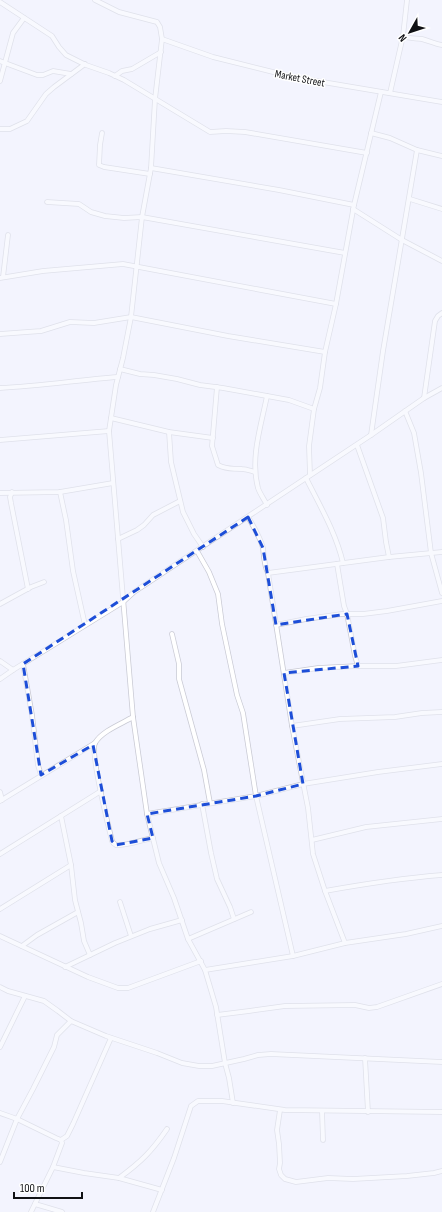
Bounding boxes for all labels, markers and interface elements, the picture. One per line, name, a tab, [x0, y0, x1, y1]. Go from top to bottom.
north arrow	[390, 12, 430, 52]
text: N	[396, 32, 410, 44]
street label: Market Street	[274, 67, 327, 90]
scale bar	[14, 1174, 82, 1200]
text: 100 m	[20, 1181, 45, 1196]

